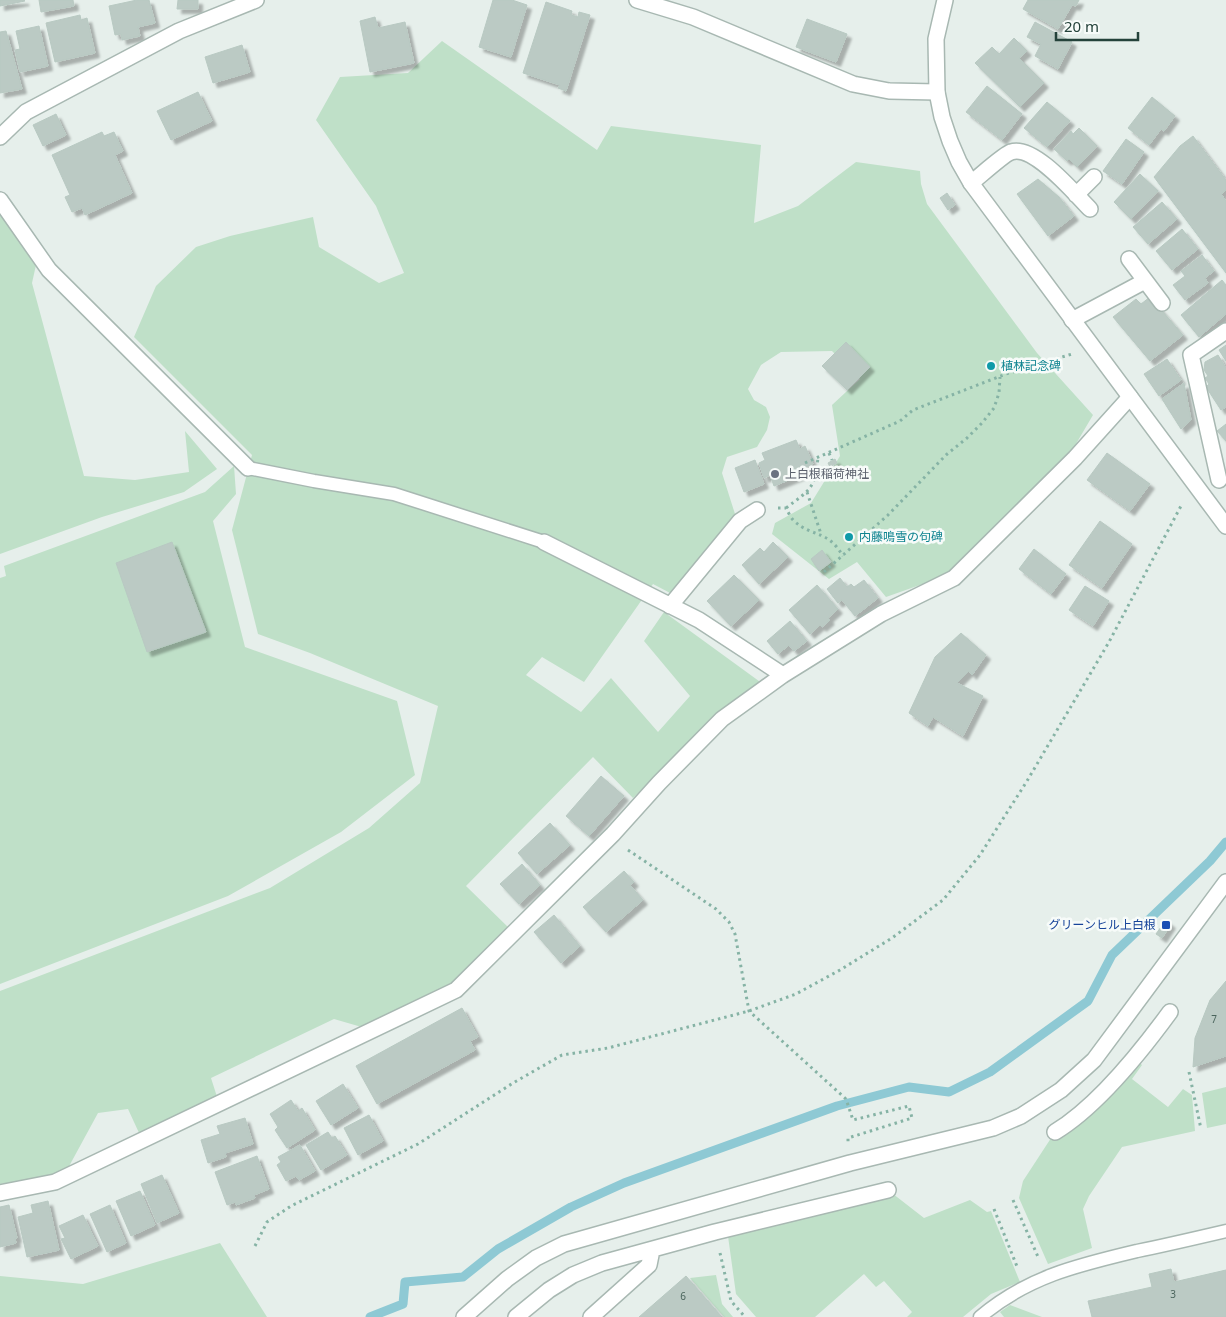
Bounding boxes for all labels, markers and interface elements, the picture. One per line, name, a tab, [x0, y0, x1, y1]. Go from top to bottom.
scale bar	[1056, 10, 1138, 42]
text: 20 m	[1064, 16, 1099, 36]
place label: 植林記念碑	[1001, 357, 1061, 374]
marker: 植林記念碑	[985, 360, 997, 372]
place label: 上白根稲荷神社	[785, 465, 869, 482]
marker: 上白根稲荷神社	[769, 468, 781, 480]
place label: 内藤鳴雪の句碑	[859, 528, 943, 545]
marker: 内藤鳴雪の句碑	[843, 531, 855, 543]
place label: グリーンヒル上白根	[1049, 916, 1156, 933]
marker: グリーンヒル上白根	[1160, 919, 1172, 931]
house number: 7	[1211, 1012, 1217, 1026]
house number: 3	[1170, 1287, 1176, 1301]
house number: 6	[680, 1289, 686, 1303]

